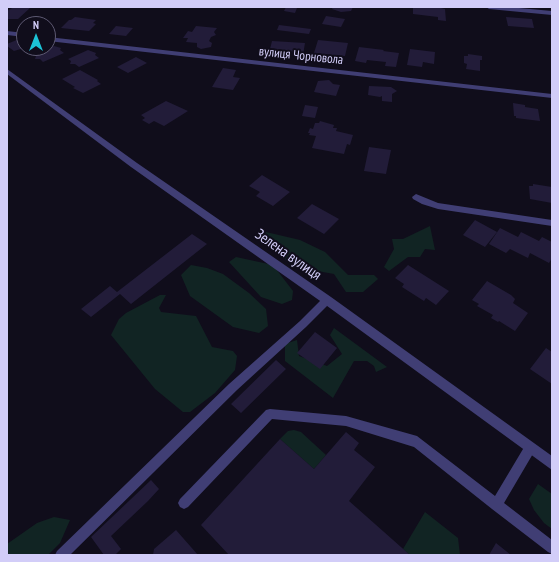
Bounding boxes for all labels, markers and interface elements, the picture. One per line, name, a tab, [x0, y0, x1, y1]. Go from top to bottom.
north arrow	[16, 16, 56, 56]
text: N	[33, 18, 39, 32]
street label: вулиця Чорновола	[258, 44, 344, 68]
street label: Зелена вулиця	[251, 226, 325, 284]

